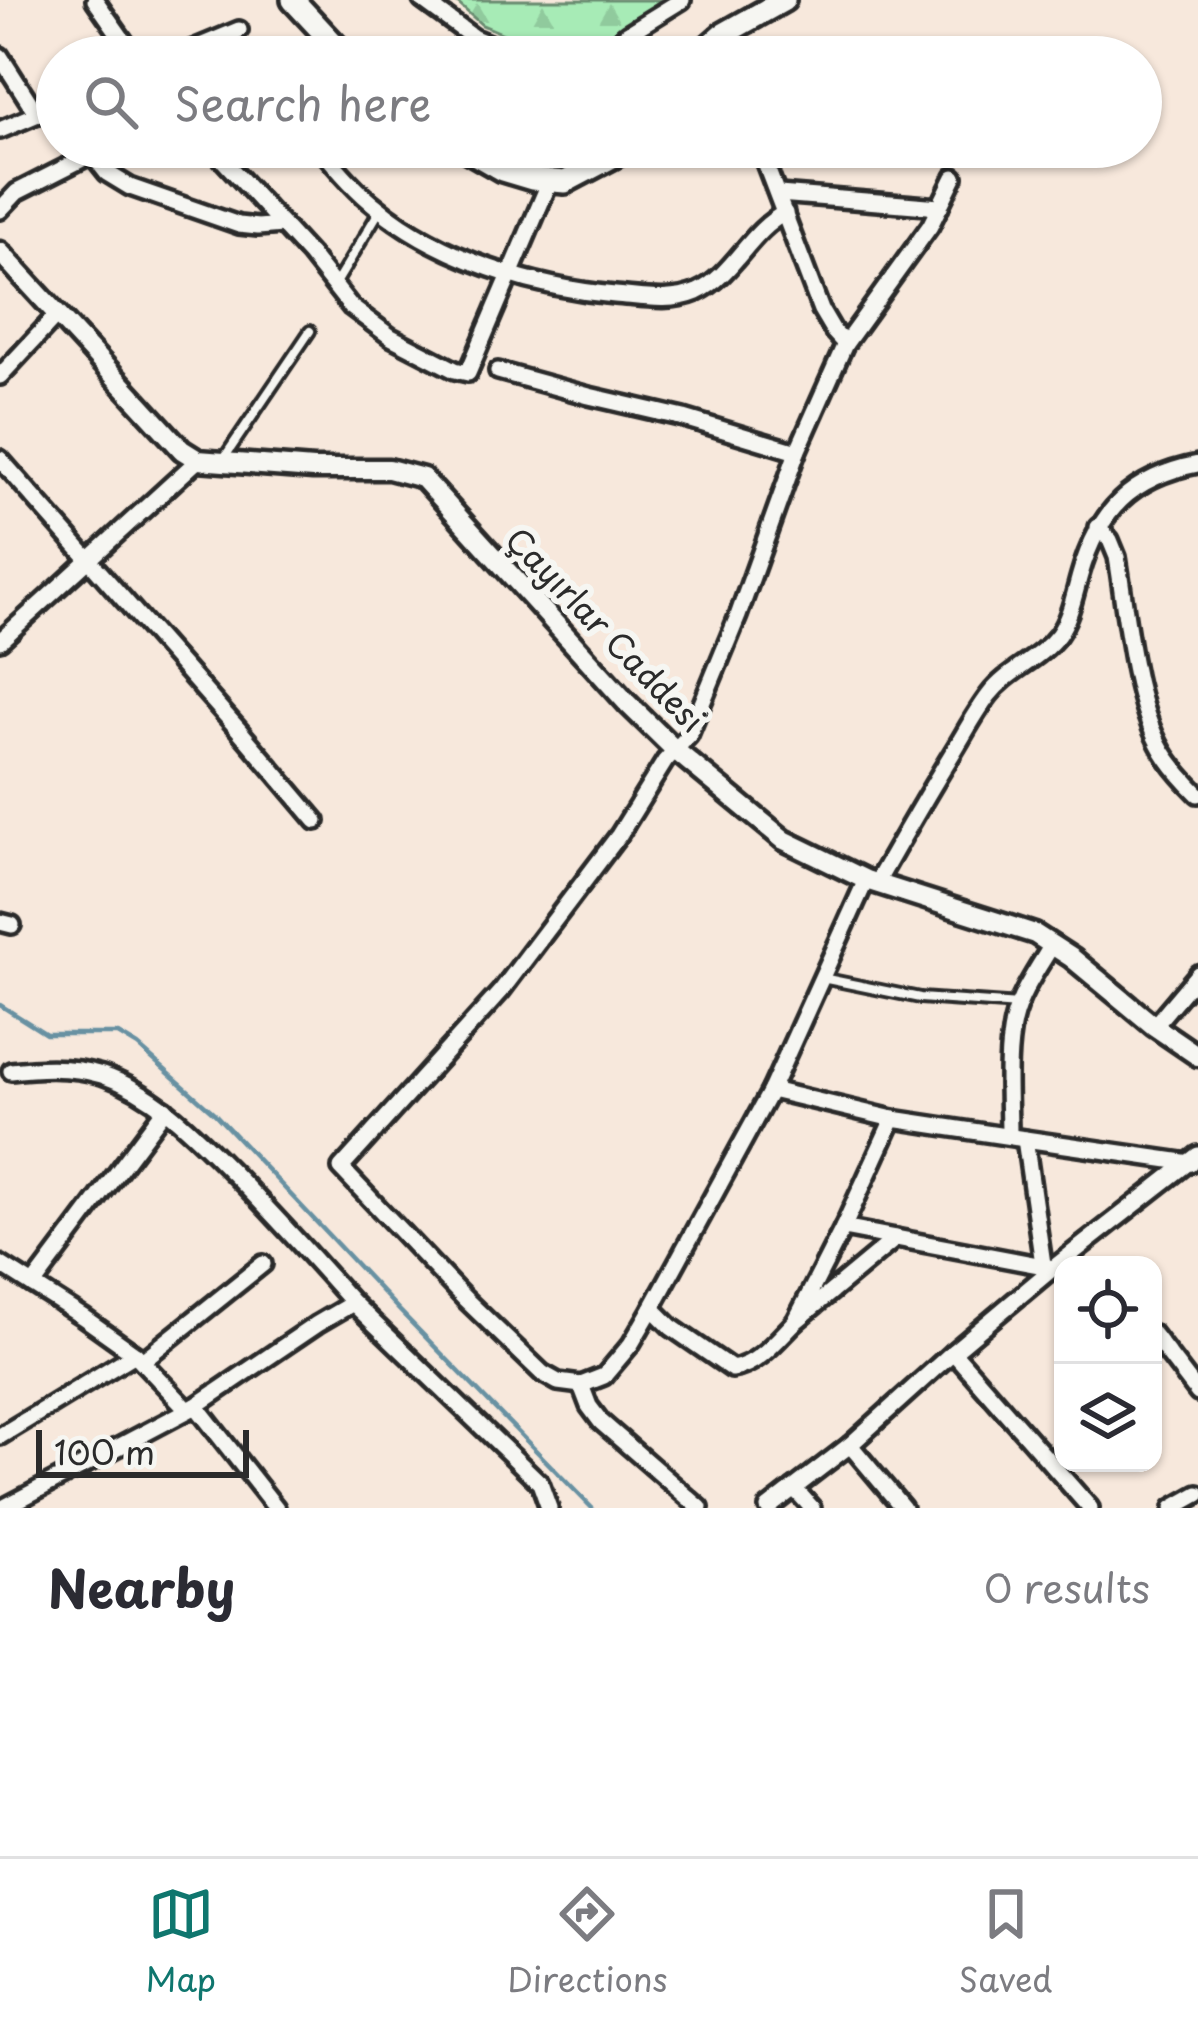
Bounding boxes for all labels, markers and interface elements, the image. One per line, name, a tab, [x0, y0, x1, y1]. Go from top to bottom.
search box	[36, 36, 1162, 168]
text: Search here	[174, 68, 431, 136]
icon: search	[78, 69, 144, 135]
street label: Çayırlar Caddesi	[495, 515, 718, 743]
map controls	[1054, 1256, 1162, 1472]
button: locate	[1054, 1256, 1162, 1364]
button: layers	[1054, 1364, 1162, 1472]
scale bar	[36, 1424, 249, 1477]
text: 100 m	[54, 1426, 155, 1476]
text: Nearby	[48, 1548, 235, 1625]
text: 0 results	[984, 1557, 1150, 1616]
tab: Map	[146, 1881, 216, 2003]
tab: Directions	[507, 1881, 668, 2003]
tab: Saved	[959, 1881, 1052, 2003]

